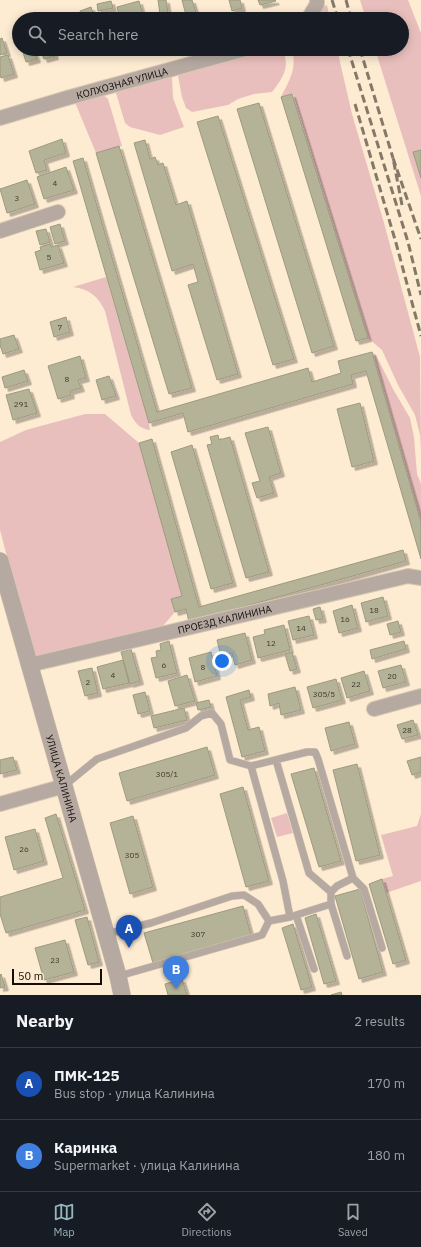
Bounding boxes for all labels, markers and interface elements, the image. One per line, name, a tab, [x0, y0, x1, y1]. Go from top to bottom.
search box	[12, 12, 409, 56]
icon: search	[26, 23, 48, 45]
text: Search here	[58, 25, 138, 44]
street label: КОЛХОЗНАЯ УЛИЦА	[75, 64, 170, 102]
house number: 4	[53, 178, 58, 188]
house number: 3	[15, 193, 20, 203]
house number: 5	[47, 252, 52, 262]
house number: 7	[58, 322, 63, 332]
house number: 8	[65, 374, 70, 384]
house number: 291	[14, 399, 28, 409]
street label: ПРОЕЗД КАЛИНИНА	[177, 602, 274, 637]
house number: 18	[369, 605, 379, 615]
house number: 16	[340, 614, 350, 624]
house number: 14	[296, 623, 306, 633]
house number: 12	[266, 638, 276, 648]
your location	[212, 651, 232, 671]
house number: 6	[162, 660, 167, 670]
house number: 8	[201, 662, 206, 672]
house number: 4	[111, 670, 116, 680]
house number: 20	[387, 671, 397, 681]
house number: 2	[86, 677, 91, 687]
house number: 22	[351, 679, 361, 689]
house number: 305/5	[313, 689, 335, 699]
house number: 28	[402, 725, 412, 735]
street label: УЛИЦА КАЛИНИНА	[43, 733, 80, 824]
house number: 305/1	[156, 769, 178, 779]
house number: 26	[19, 844, 29, 854]
house number: 305	[125, 850, 139, 860]
pin: A	[116, 915, 142, 948]
house number: 307	[191, 929, 205, 939]
house number: 23	[50, 955, 60, 965]
pin: B	[163, 956, 189, 989]
scale bar	[12, 967, 102, 986]
text: 50 m	[18, 969, 43, 983]
text: Nearby	[16, 1010, 74, 1032]
text: 2 results	[354, 1013, 405, 1030]
text: ПМК-125	[54, 1066, 120, 1085]
text: A	[25, 1075, 33, 1092]
text: 170 m	[367, 1075, 405, 1092]
text: Bus stop · улица Калинина	[54, 1085, 215, 1102]
text: Каринка	[54, 1138, 117, 1157]
text: B	[25, 1147, 33, 1164]
text: 180 m	[367, 1147, 405, 1164]
text: Supermarket · улица Калинина	[54, 1157, 240, 1174]
tab: Map	[53, 1201, 75, 1239]
tab: Directions	[181, 1201, 232, 1239]
tab: Saved	[338, 1201, 368, 1239]

